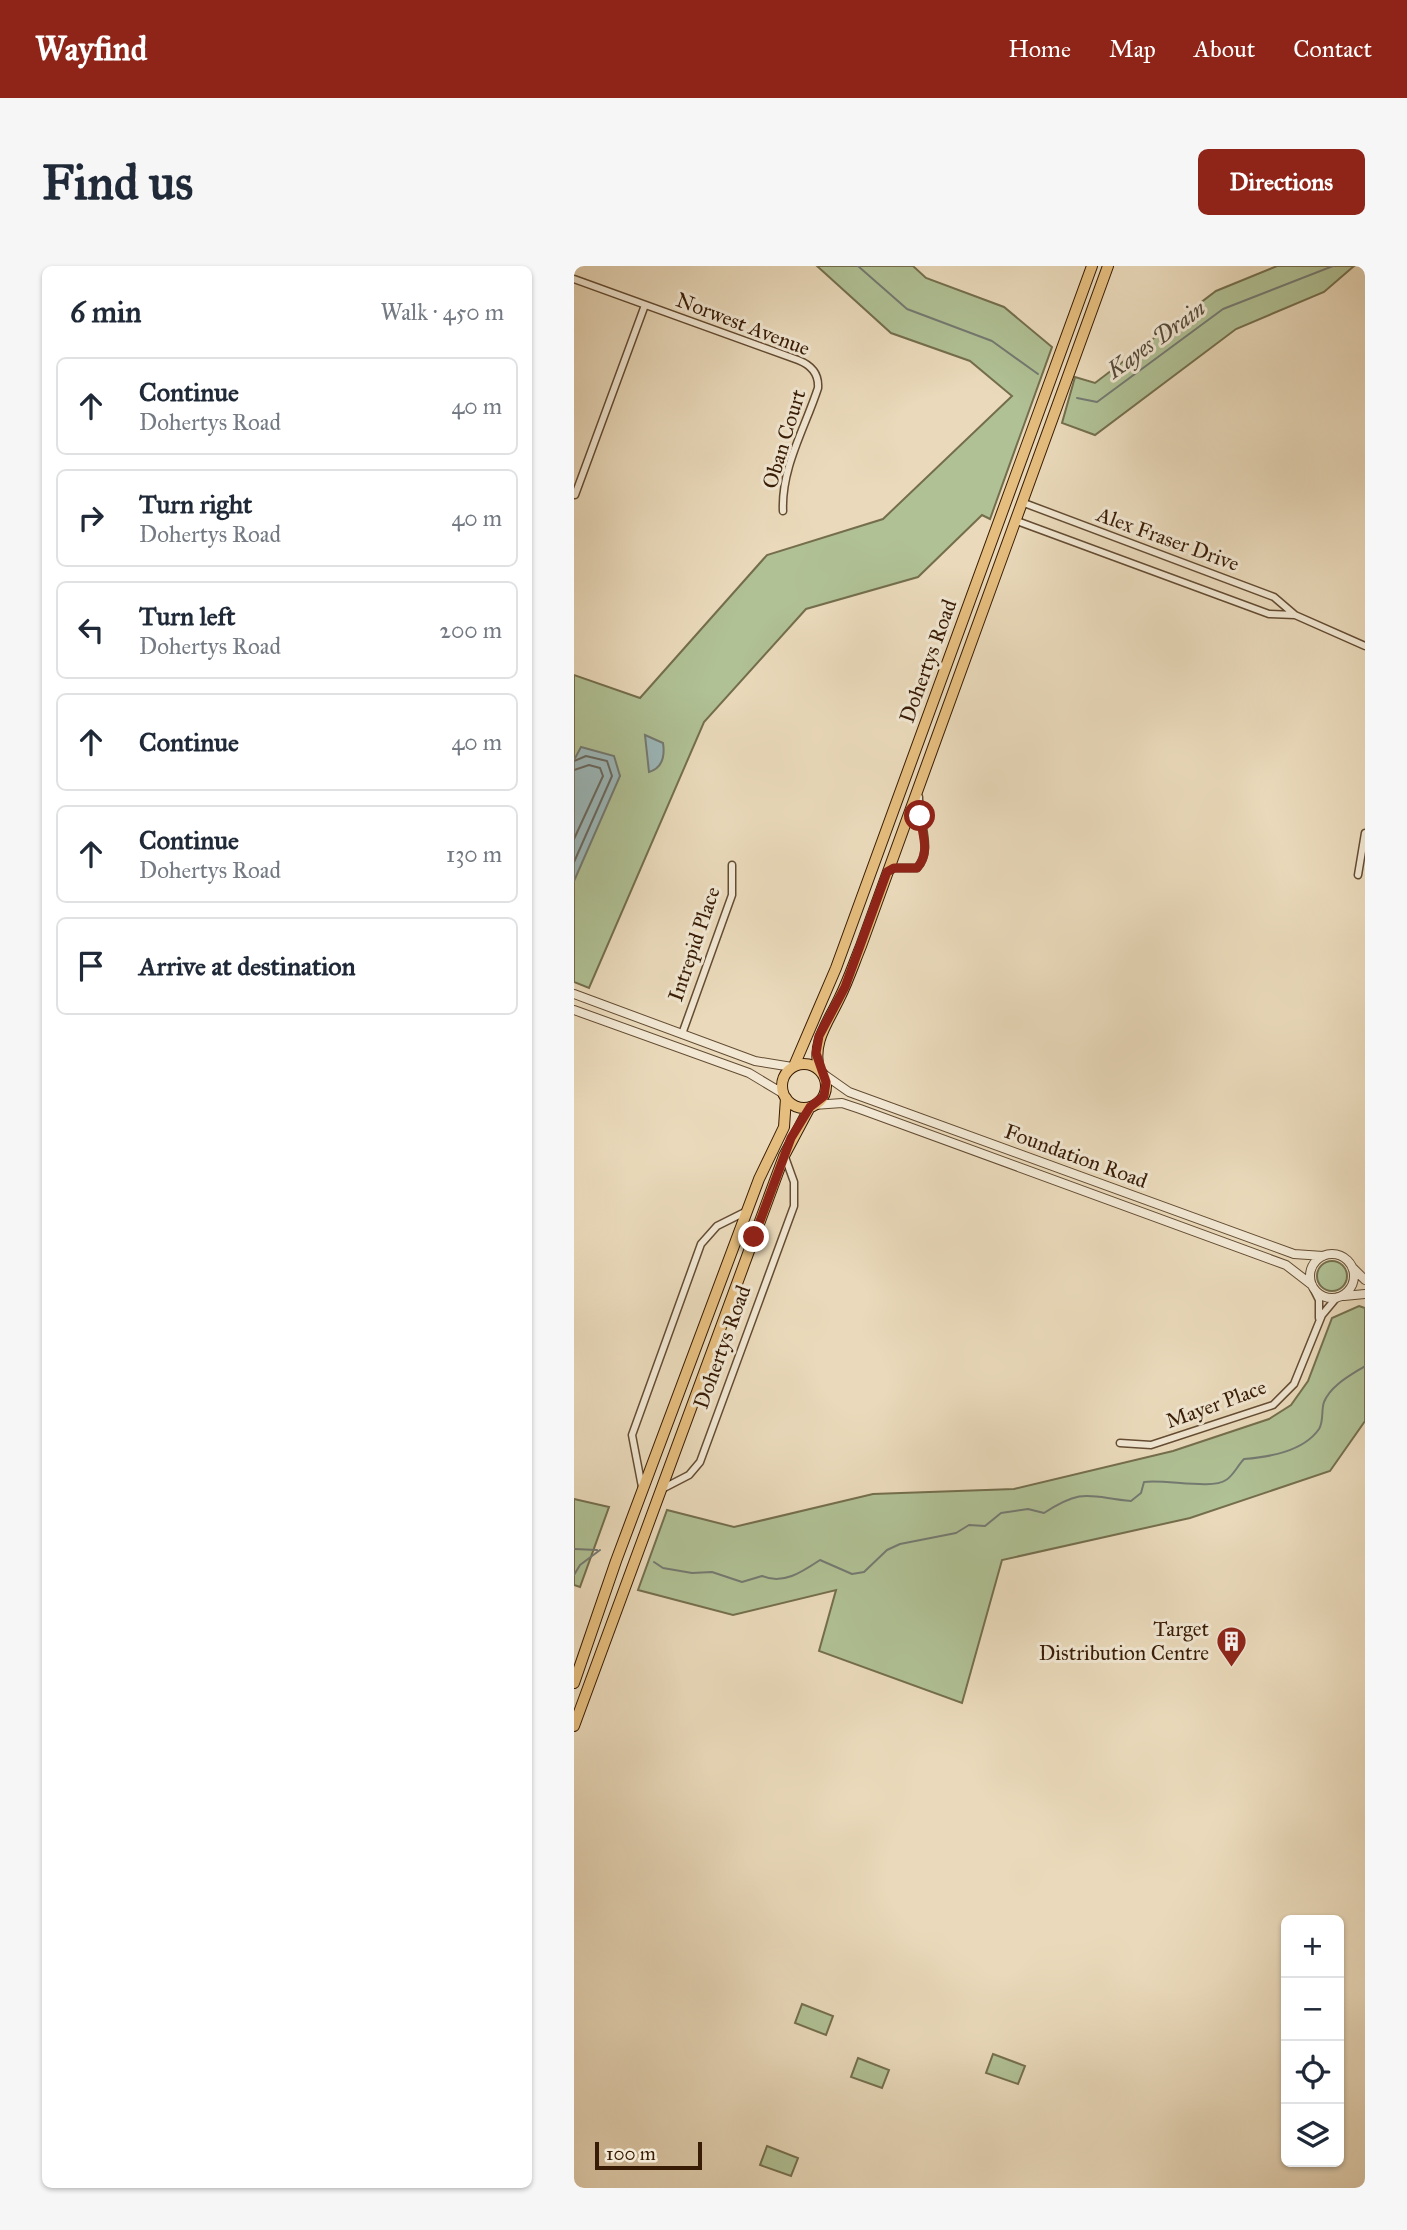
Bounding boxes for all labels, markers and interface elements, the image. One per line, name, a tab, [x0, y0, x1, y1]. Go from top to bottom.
text: Wayfind	[35, 29, 147, 69]
text: Home	[1008, 34, 1071, 64]
text: Map	[1109, 34, 1156, 64]
text: About	[1194, 34, 1255, 64]
text: Contact	[1293, 34, 1372, 64]
button: Directions	[1198, 149, 1365, 215]
text: Find us	[42, 153, 193, 212]
street label: Norwest Avenue	[672, 287, 814, 362]
text: 6 min	[70, 294, 142, 330]
water label: Kayes Drain	[1100, 294, 1211, 385]
text: Walk · 450 m	[381, 298, 504, 326]
text: Continue	[139, 376, 239, 408]
street label: Oban Court	[757, 386, 812, 492]
icon: ahead	[72, 387, 110, 425]
text: 40 m	[452, 392, 502, 420]
text: Dohertys Road	[139, 408, 281, 436]
text: Turn right	[139, 488, 252, 520]
icon: right	[72, 499, 110, 537]
street label: Alex Fraser Drive	[1092, 501, 1243, 577]
text: 40 m	[452, 504, 502, 532]
text: Dohertys Road	[139, 520, 281, 548]
street label: Dohertys Road	[894, 595, 963, 726]
text: Turn left	[139, 600, 235, 632]
icon: left	[72, 611, 110, 649]
text: 200 m	[440, 616, 502, 644]
text: Dohertys Road	[139, 632, 281, 660]
icon: ahead	[72, 723, 110, 761]
text: Continue	[139, 726, 239, 758]
text: 40 m	[452, 728, 502, 756]
route start	[904, 800, 935, 831]
text: Continue	[139, 824, 239, 856]
icon: ahead	[72, 835, 110, 873]
text: 130 m	[446, 840, 502, 868]
text: Dohertys Road	[139, 856, 281, 884]
street label: Intrepid Place	[662, 883, 726, 1005]
icon: arrive	[72, 947, 110, 985]
text: Arrive at destination	[139, 950, 356, 982]
street label: Foundation Road	[1001, 1118, 1152, 1194]
route end	[738, 1221, 769, 1252]
street label: Dohertys Road	[688, 1281, 757, 1412]
street label: Mayer Place	[1162, 1374, 1270, 1434]
place label: Target Distribution Centre	[1039, 1616, 1210, 1666]
building icon: Target Distribution Centre	[1215, 1624, 1249, 1668]
map controls	[1281, 1915, 1344, 2167]
button: +	[1281, 1915, 1344, 1978]
button: −	[1281, 1978, 1344, 2041]
button: locate	[1281, 2041, 1344, 2104]
button: layers	[1281, 2104, 1344, 2167]
scale bar	[595, 2139, 702, 2171]
text: 100 m	[606, 2142, 656, 2165]

